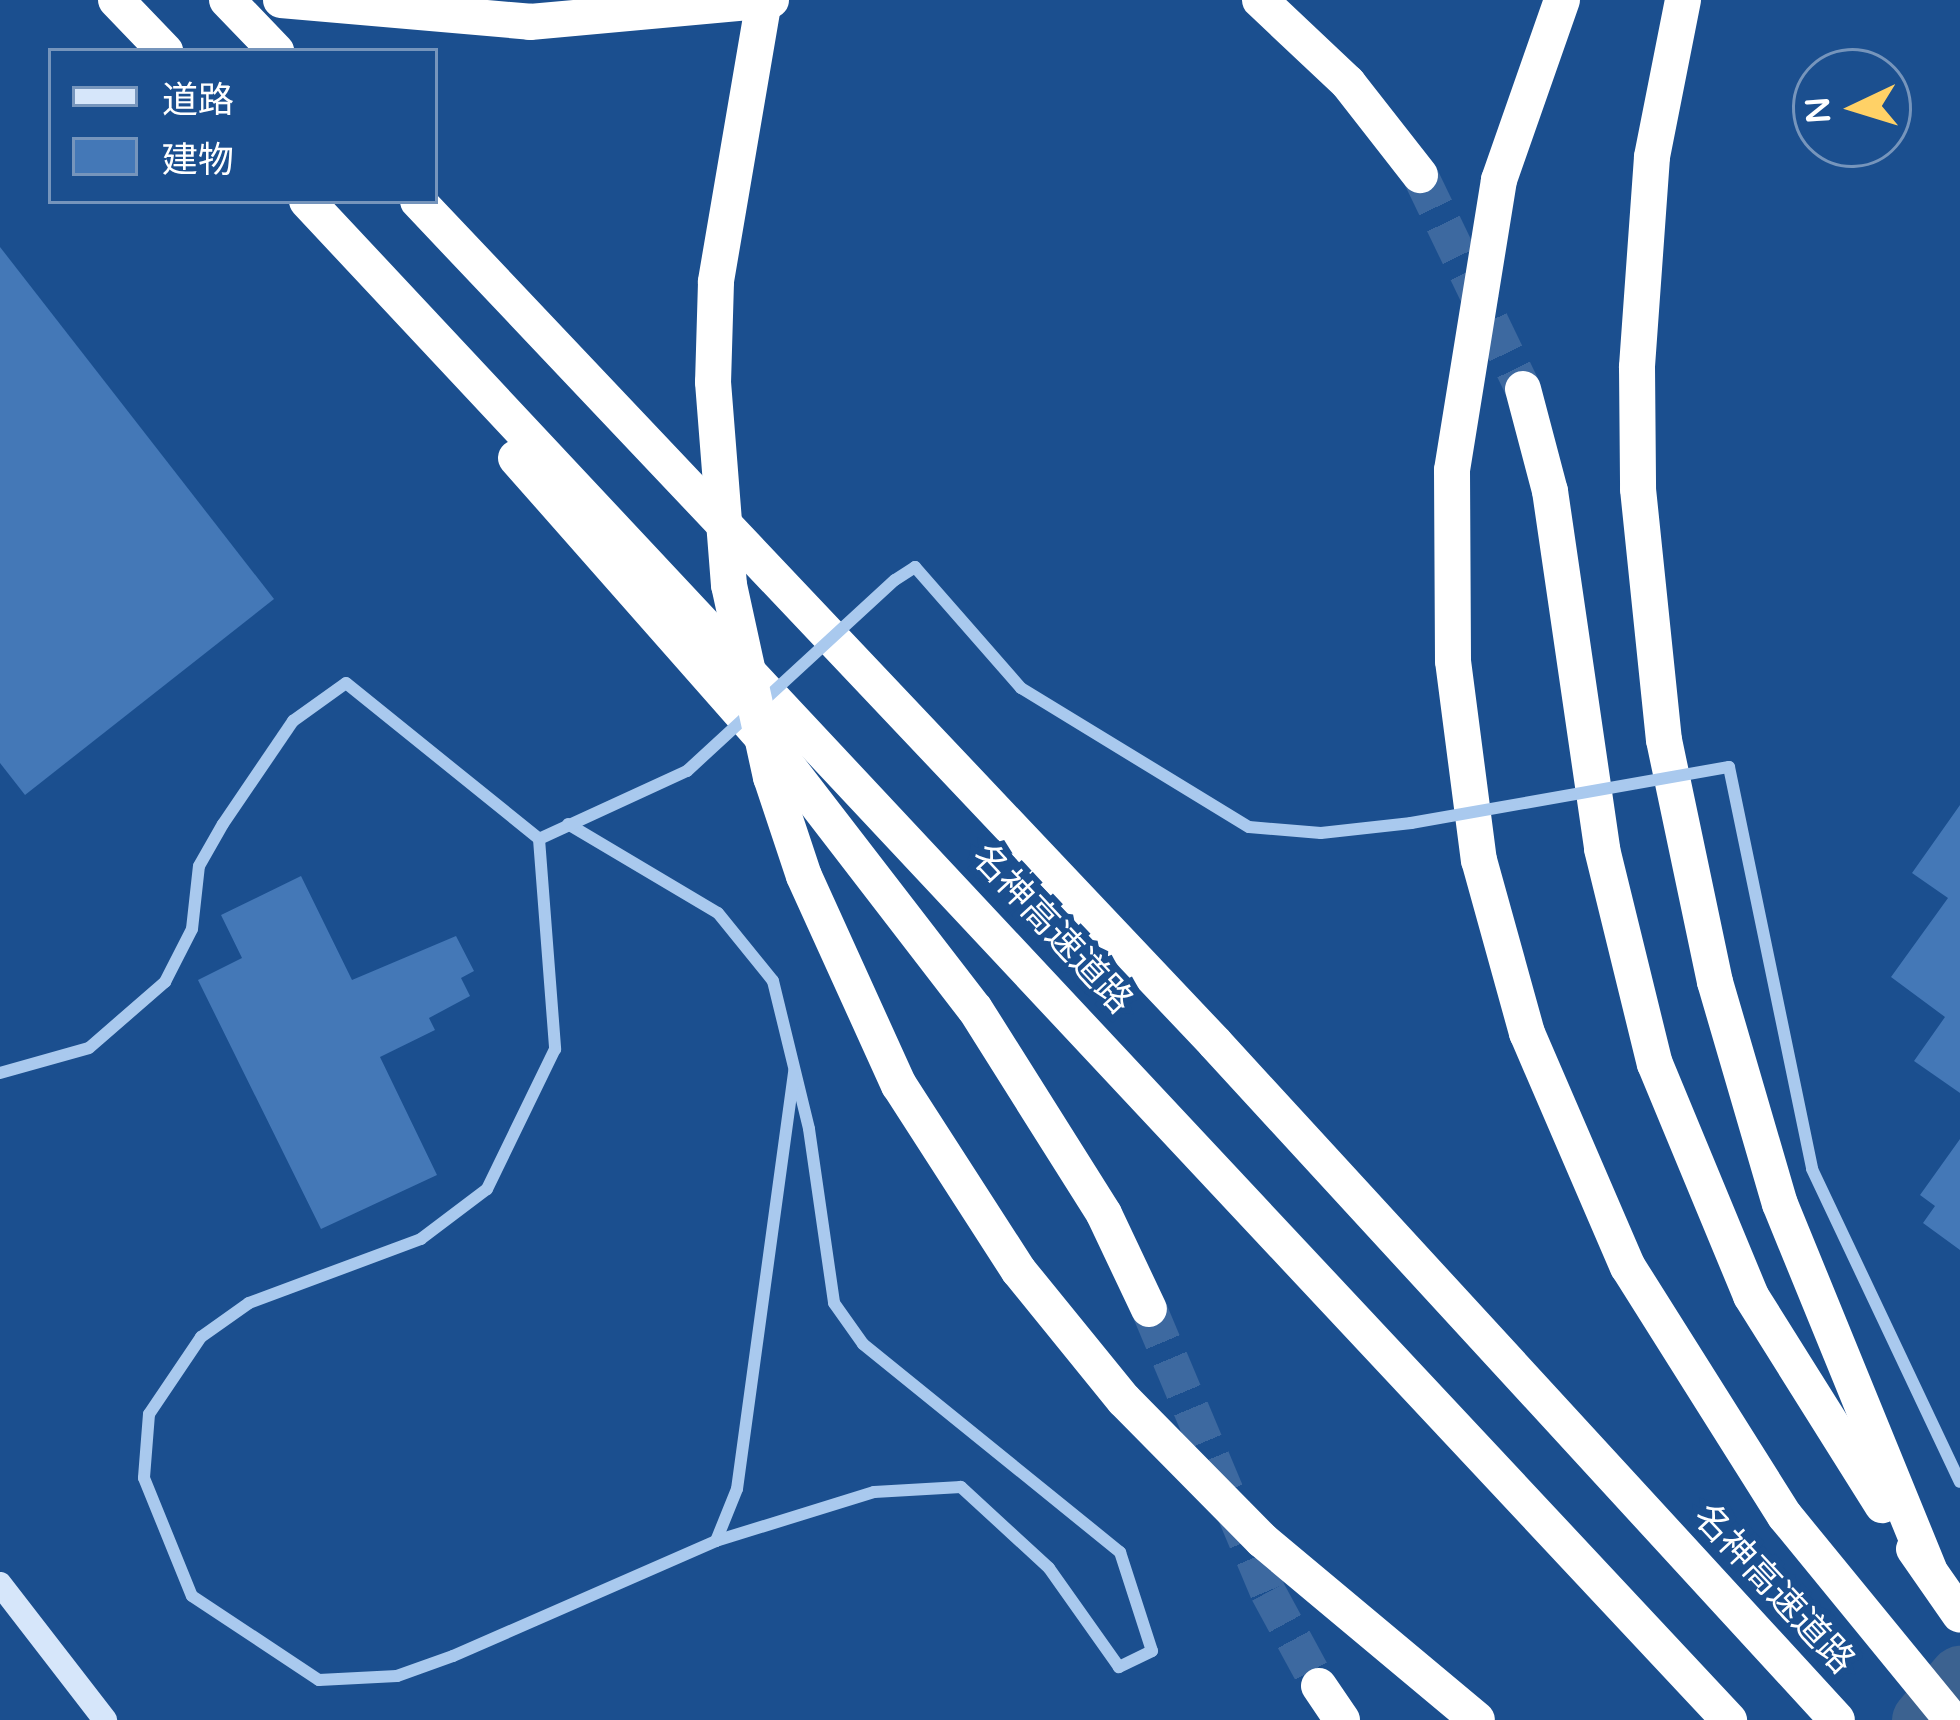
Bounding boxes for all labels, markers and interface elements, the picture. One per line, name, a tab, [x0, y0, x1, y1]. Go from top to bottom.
legend	[48, 48, 438, 204]
north arrow	[1792, 48, 1912, 168]
text: 道路	[162, 79, 234, 122]
text: N	[1798, 96, 1839, 125]
text: 建物	[162, 139, 234, 182]
street label: 名神高速道路	[963, 835, 1141, 1023]
street label: 名神高速道路	[1685, 1495, 1863, 1683]

